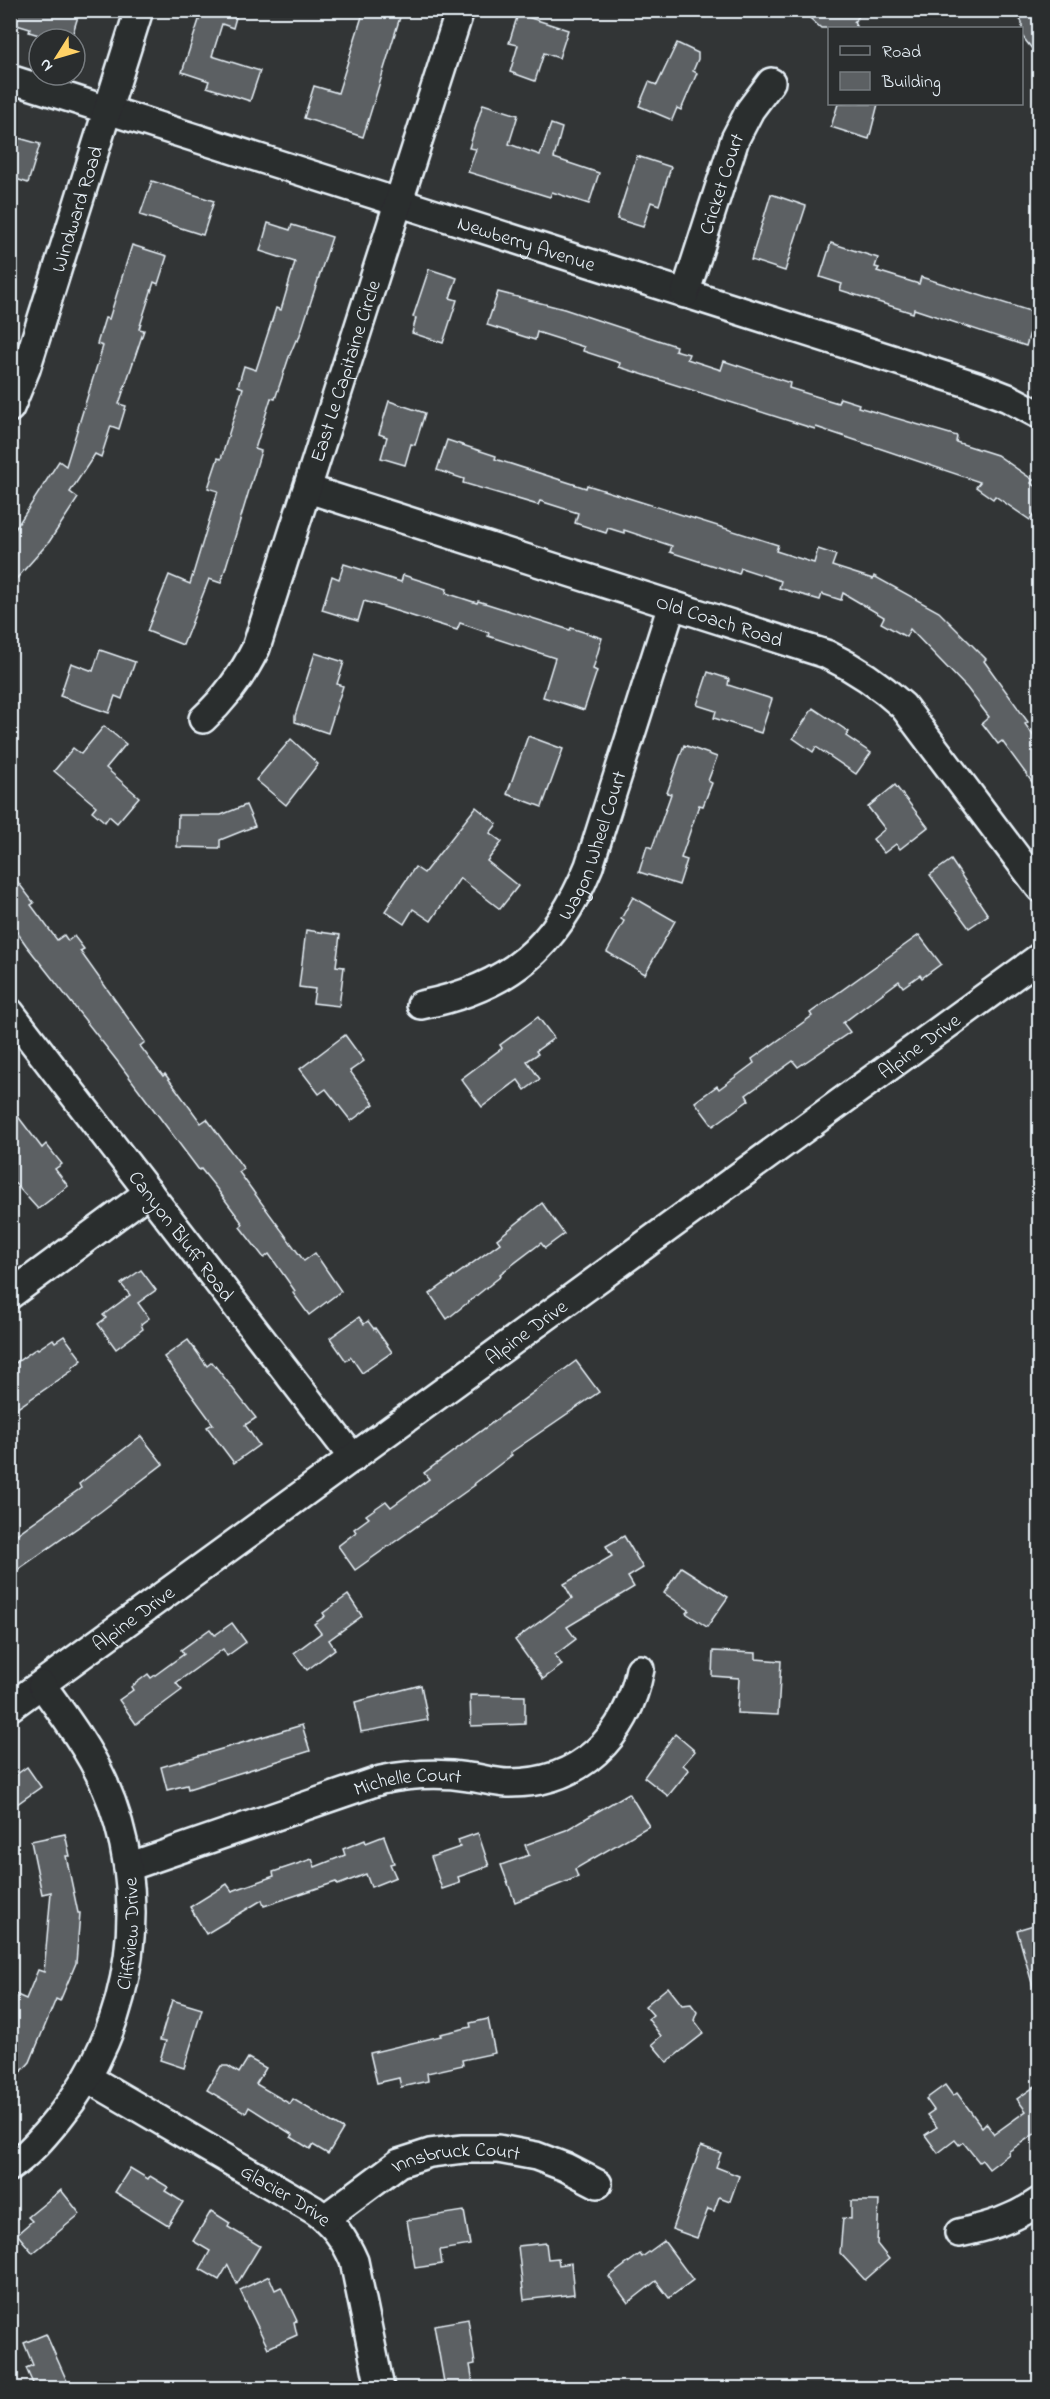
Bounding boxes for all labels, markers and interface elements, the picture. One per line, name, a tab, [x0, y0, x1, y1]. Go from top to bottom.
north arrow	[27, 27, 87, 87]
legend	[828, 27, 1023, 105]
text: Road	[882, 40, 921, 66]
text: N	[34, 53, 59, 76]
text: Building	[881, 70, 941, 97]
street label: Cricket Court	[693, 128, 753, 239]
street label: Windward Road	[45, 143, 112, 277]
street label: Newberry Avenue	[453, 210, 598, 281]
street label: East Le Capitaine Circle	[304, 277, 390, 466]
street label: Old Coach Road	[652, 589, 786, 656]
street label: Wagon Wheel Court	[552, 767, 635, 927]
street label: Alpine Drive	[873, 1007, 967, 1087]
street label: Canyon Bluff Road	[120, 1165, 240, 1309]
street label: Alpine Drive	[480, 1294, 575, 1373]
street label: Alpine Drive	[87, 1580, 182, 1659]
street label: Michelle Court	[350, 1762, 463, 1805]
street label: Cliffview Drive	[110, 1876, 148, 1993]
street label: Innsbruck Court	[386, 2137, 523, 2181]
street label: Glacier Drive	[234, 2158, 337, 2235]

